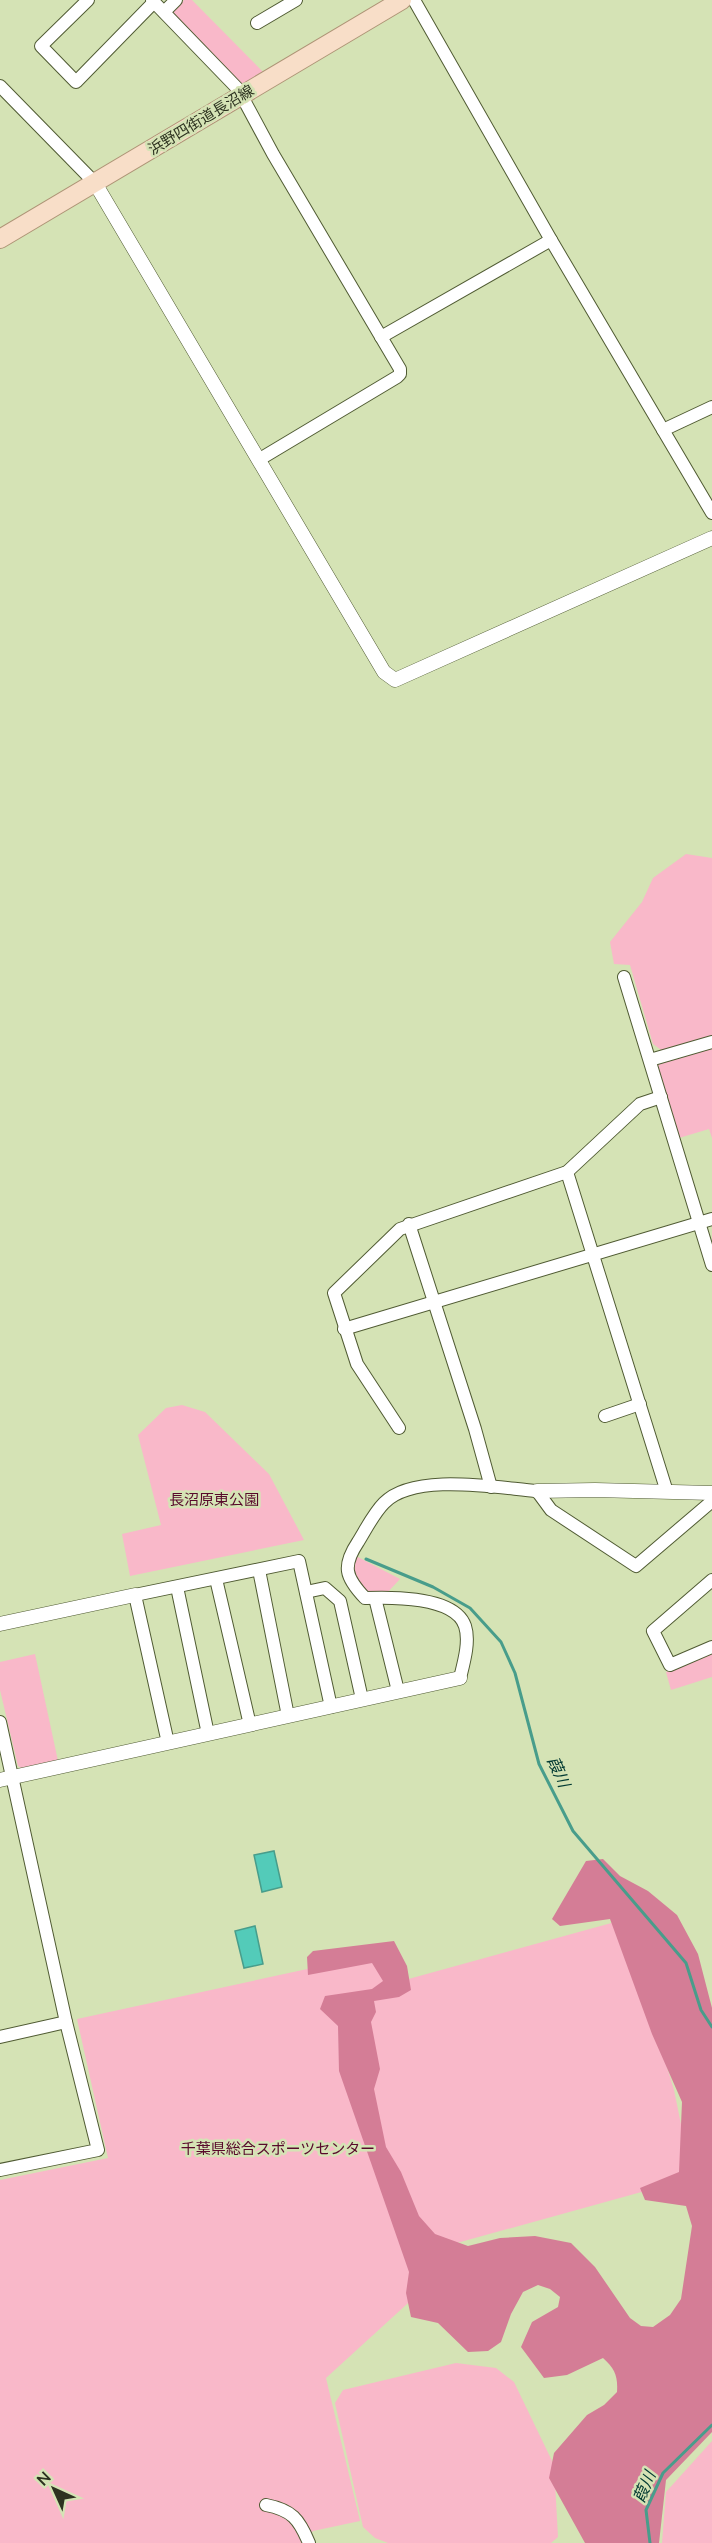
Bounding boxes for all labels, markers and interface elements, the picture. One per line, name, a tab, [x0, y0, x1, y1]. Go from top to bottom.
street label: 浜野四街道長沼線	[144, 81, 258, 159]
park label: 長沼原東公園	[169, 1490, 259, 1510]
water label: 葭川	[541, 1753, 575, 1793]
park label: 千葉県総合スポーツセンター	[181, 2139, 375, 2159]
north arrow	[24, 2459, 84, 2519]
water label: 葭川	[629, 2466, 662, 2506]
text: N	[32, 2467, 56, 2491]

